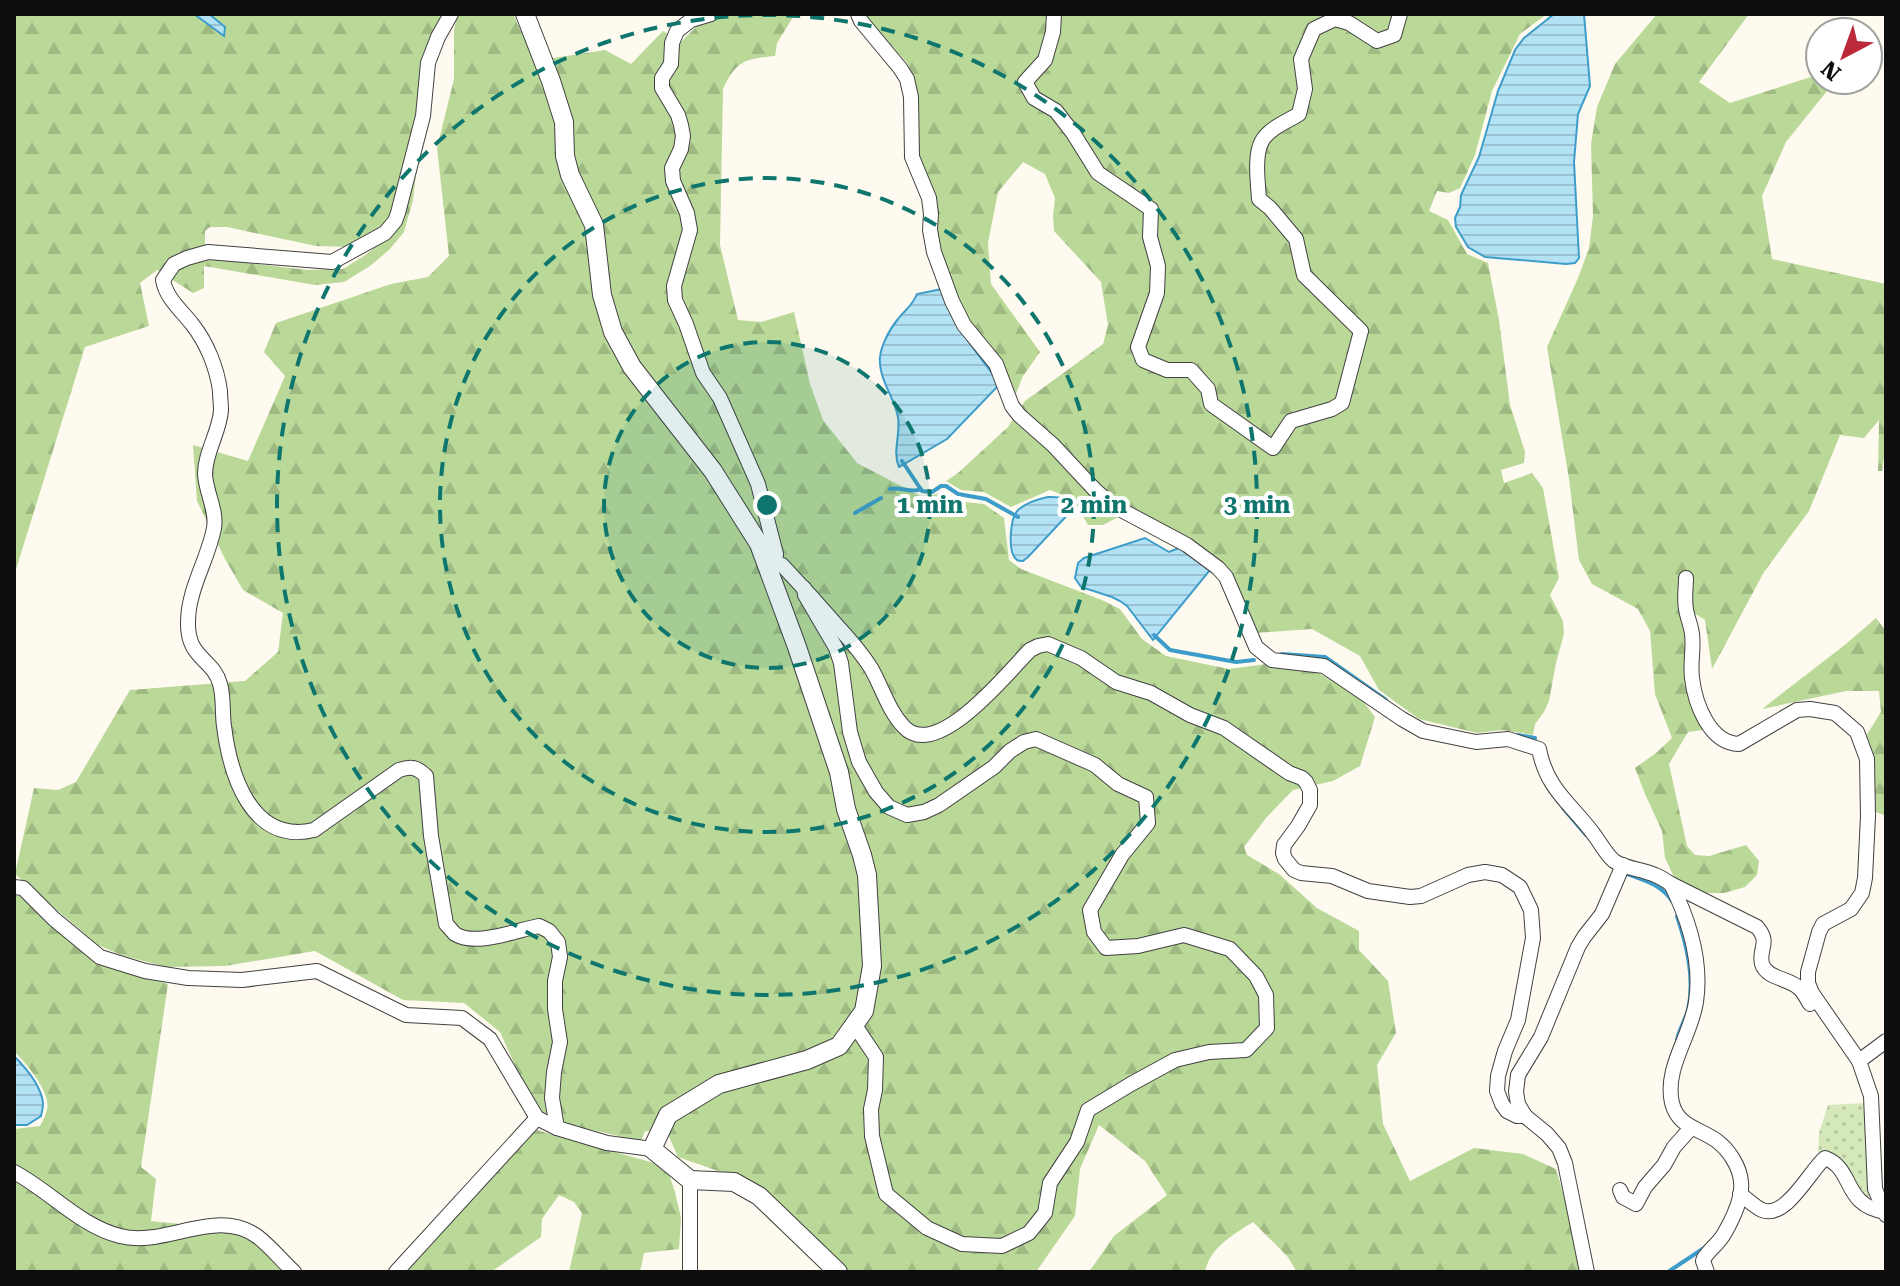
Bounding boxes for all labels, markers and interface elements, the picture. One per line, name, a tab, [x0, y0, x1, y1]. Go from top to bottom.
north arrow	[1804, 16, 1884, 96]
text: N	[1817, 56, 1846, 86]
centre of rings	[753, 491, 781, 519]
text: 1 min	[897, 491, 963, 519]
text: 2 min	[1061, 491, 1127, 519]
text: 3 min	[1224, 491, 1290, 519]

